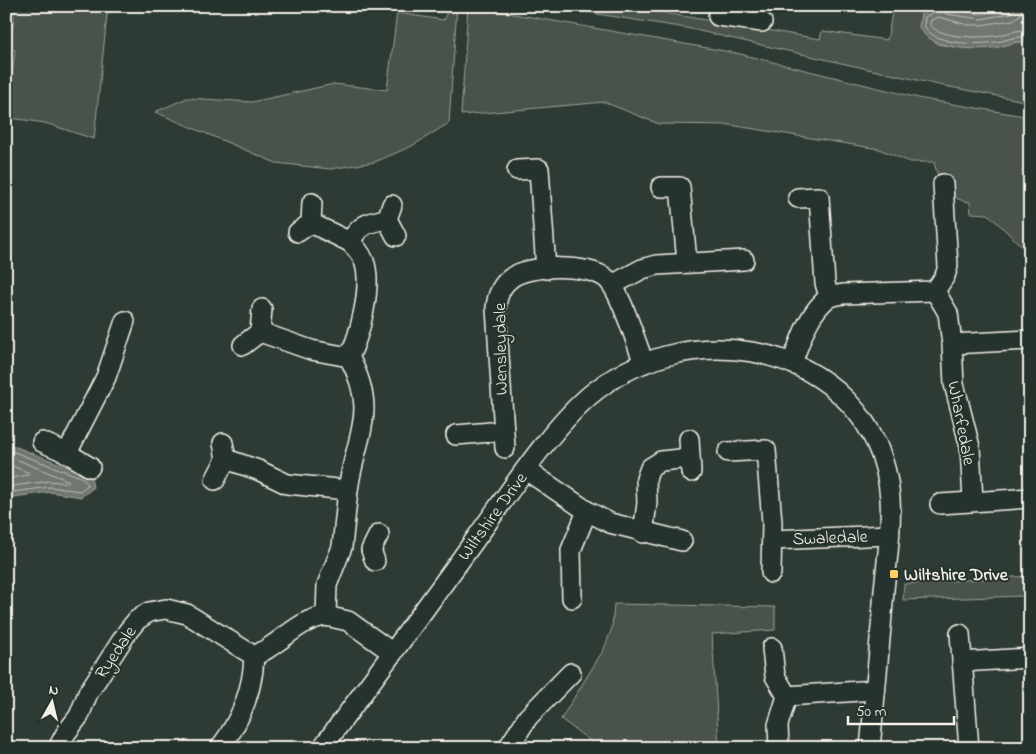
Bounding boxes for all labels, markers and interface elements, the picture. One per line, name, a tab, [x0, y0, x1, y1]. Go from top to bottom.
street label: Wensleydale	[488, 302, 516, 395]
street label: Wharfedale	[939, 379, 981, 469]
street label: Wiltshire Drive	[453, 467, 535, 567]
street label: Swaledale	[792, 525, 869, 553]
place label: Wiltshire Drive	[904, 563, 1009, 589]
marker: Wiltshire Drive	[888, 568, 900, 580]
street label: Ryedale	[89, 621, 144, 685]
north arrow	[28, 676, 78, 726]
text: N	[47, 680, 60, 702]
scale bar	[848, 694, 955, 726]
text: 50 m	[856, 701, 887, 723]

